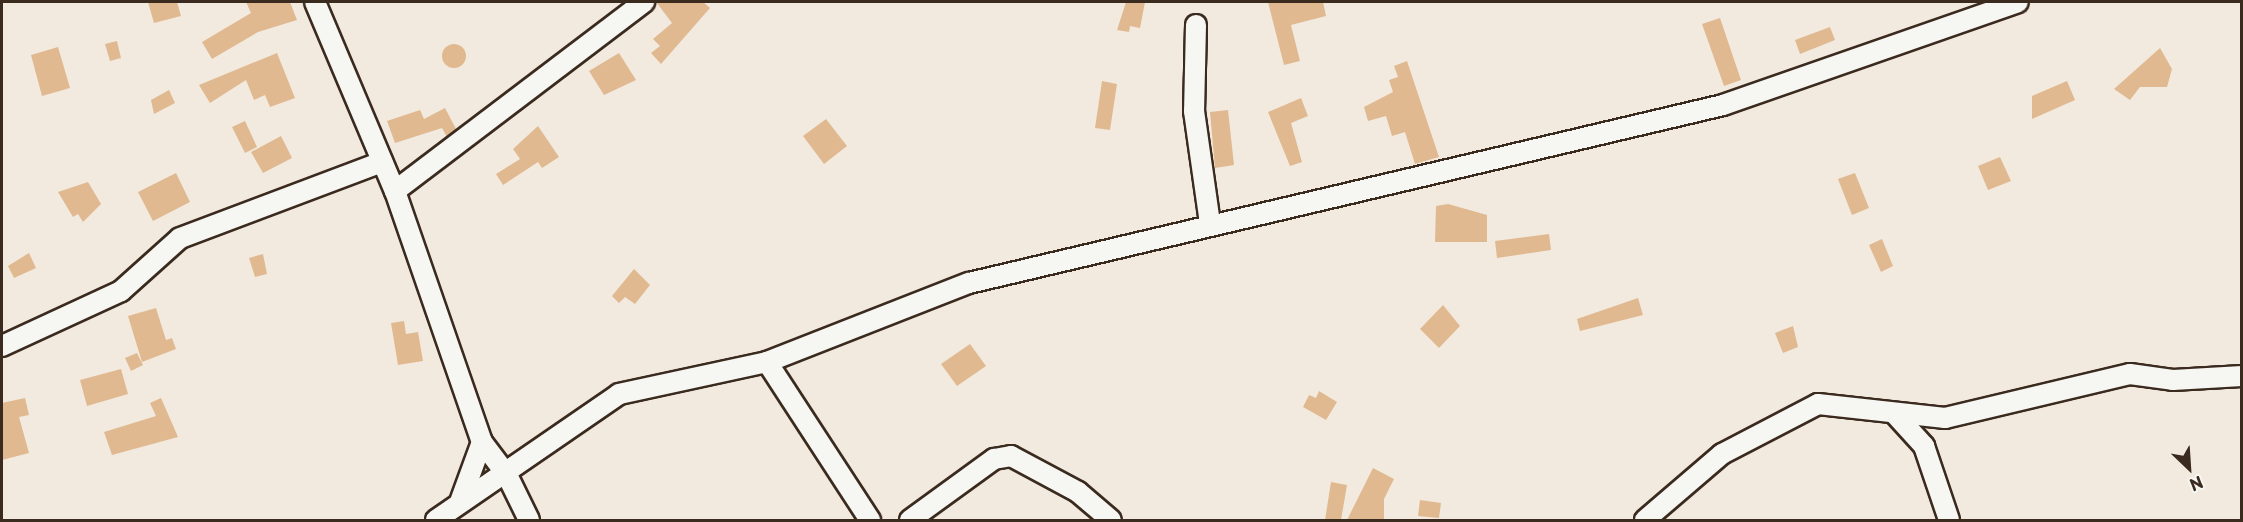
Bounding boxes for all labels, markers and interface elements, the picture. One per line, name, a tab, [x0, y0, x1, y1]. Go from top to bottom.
north arrow	[2159, 438, 2219, 498]
text: N	[2186, 471, 2207, 498]

